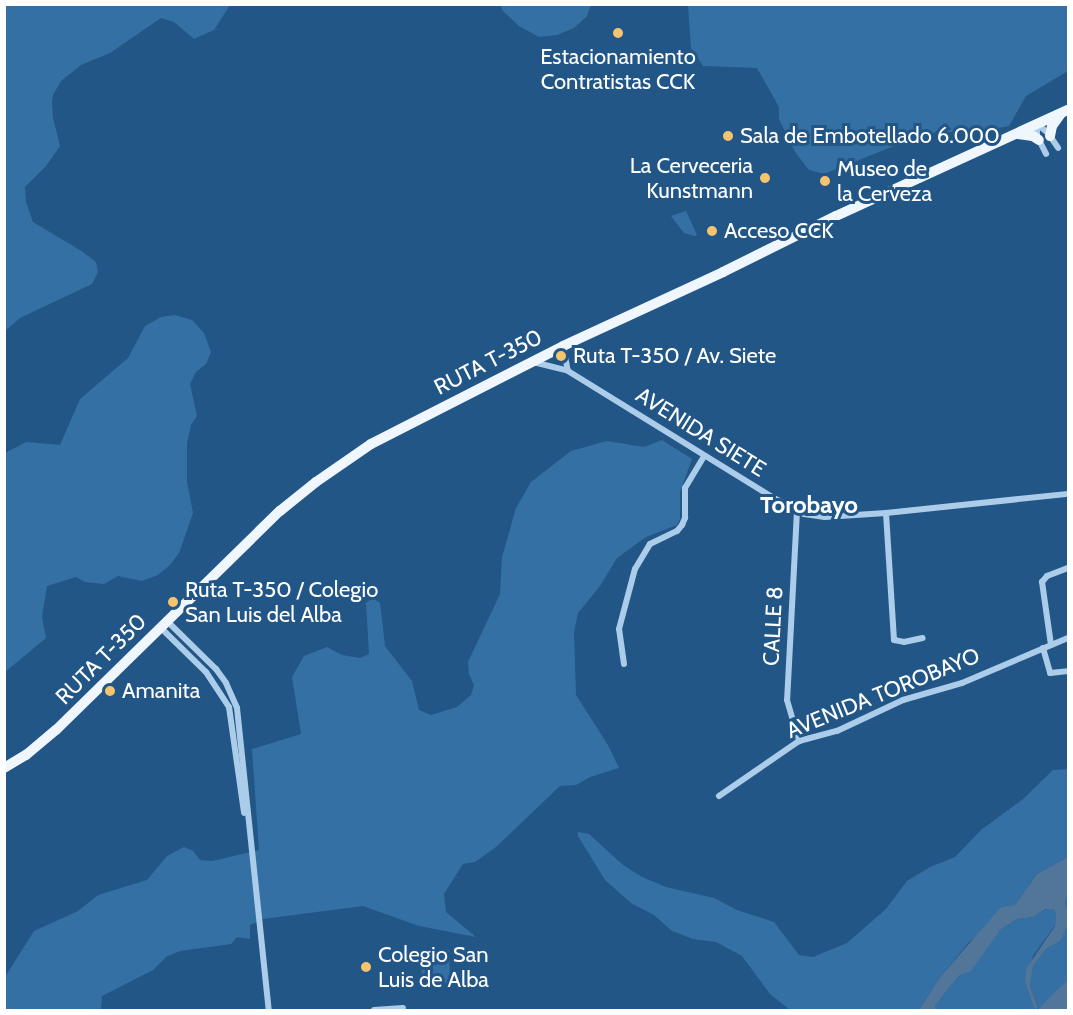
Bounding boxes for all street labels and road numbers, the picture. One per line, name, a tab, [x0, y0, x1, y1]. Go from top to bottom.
street label: RUTA T-350	[430, 324, 546, 400]
street label: AVENIDA SIETE	[631, 382, 771, 482]
street label: CALLE 8	[758, 586, 788, 666]
street label: RUTA T-350	[50, 608, 152, 710]
street label: AVENIDA TOROBAYO	[783, 642, 983, 744]

